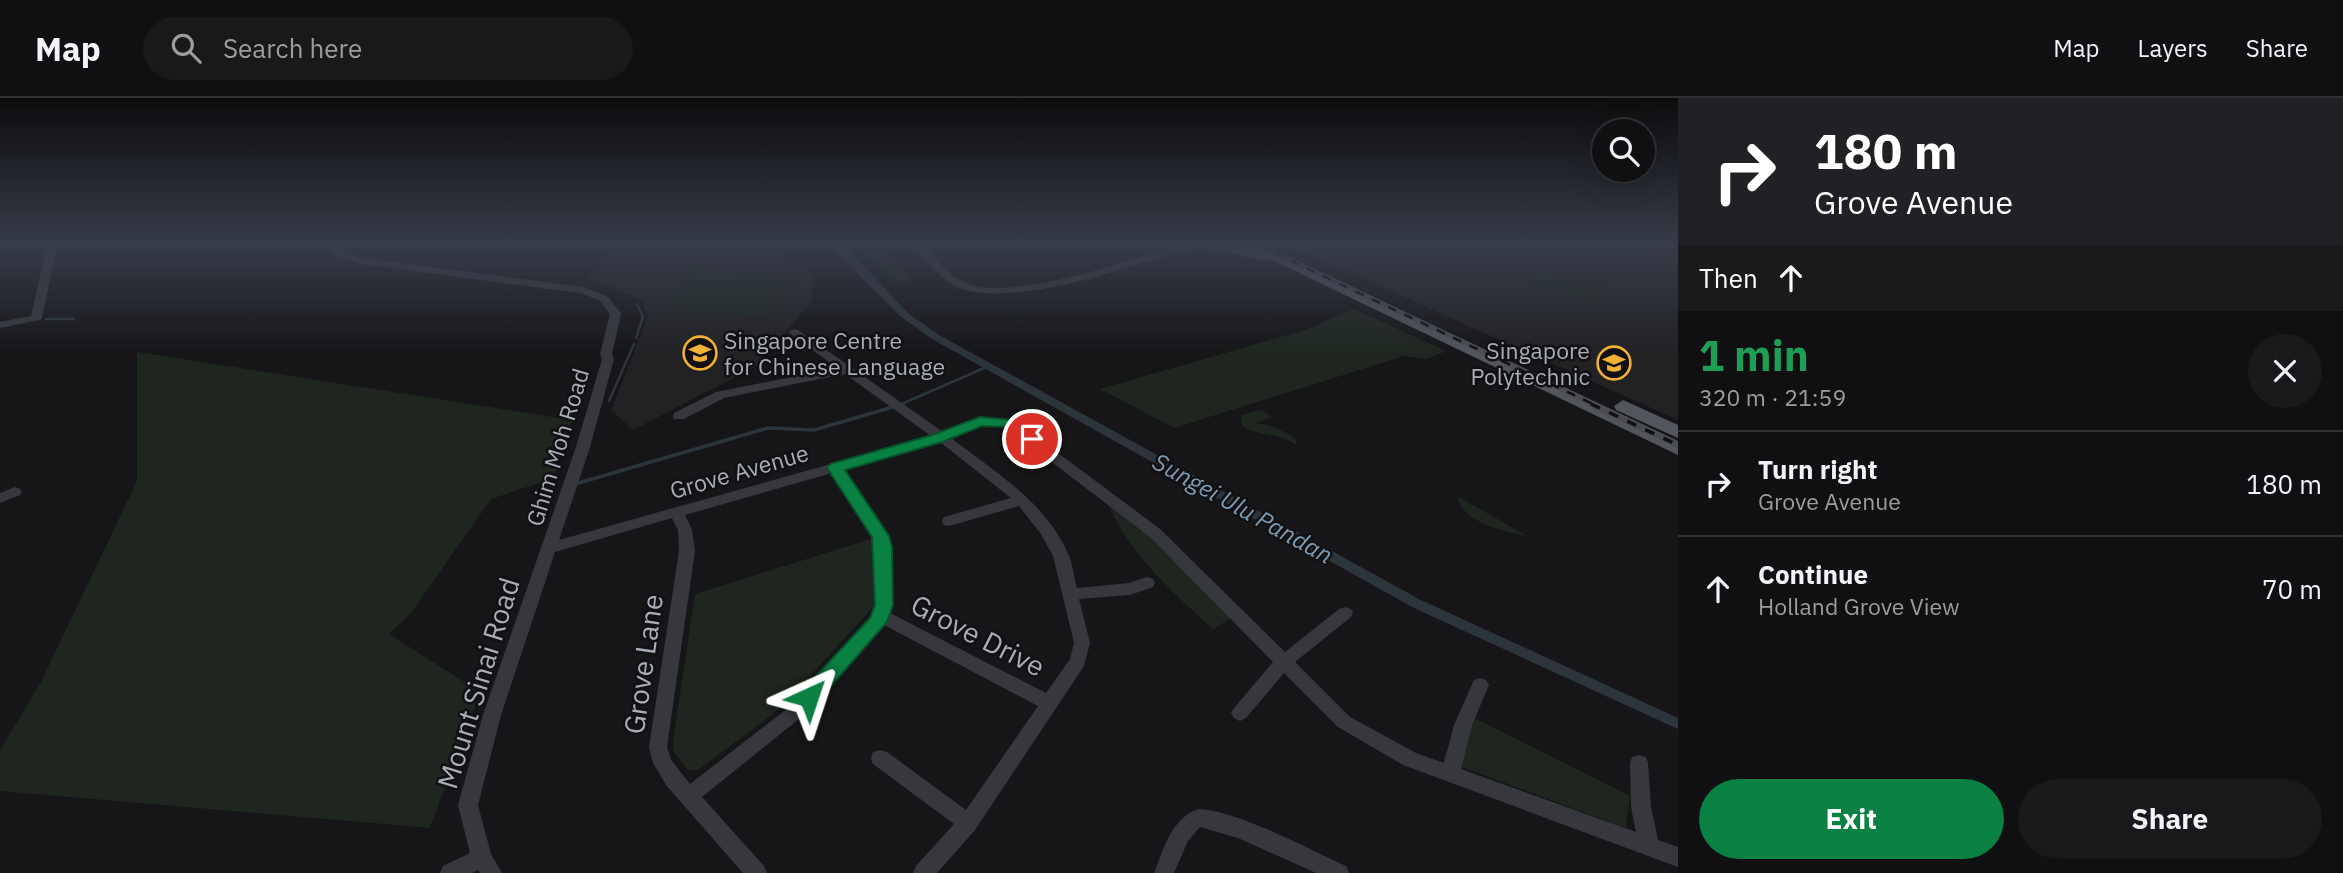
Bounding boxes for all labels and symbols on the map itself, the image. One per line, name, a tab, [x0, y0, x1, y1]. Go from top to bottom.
place label: Singapore Centre for Chinese Language	[724, 325, 945, 381]
school or university icon: Singapore Centre for Chinese Language	[681, 334, 719, 372]
place label: Singapore Polytechnic	[1471, 335, 1590, 391]
school or university icon: Singapore Polytechnic	[1595, 344, 1633, 382]
street label: Ghim Moh Road	[519, 365, 595, 529]
pin	[1002, 409, 1062, 469]
street label: Grove Avenue	[666, 437, 812, 505]
water label: Sungei Ulu Pandan	[1147, 445, 1339, 571]
street label: Mount Sinai Road	[428, 573, 528, 793]
street label: Grove Drive	[905, 585, 1051, 685]
street label: Grove Lane	[615, 592, 671, 736]
position arrow	[772, 660, 846, 734]

